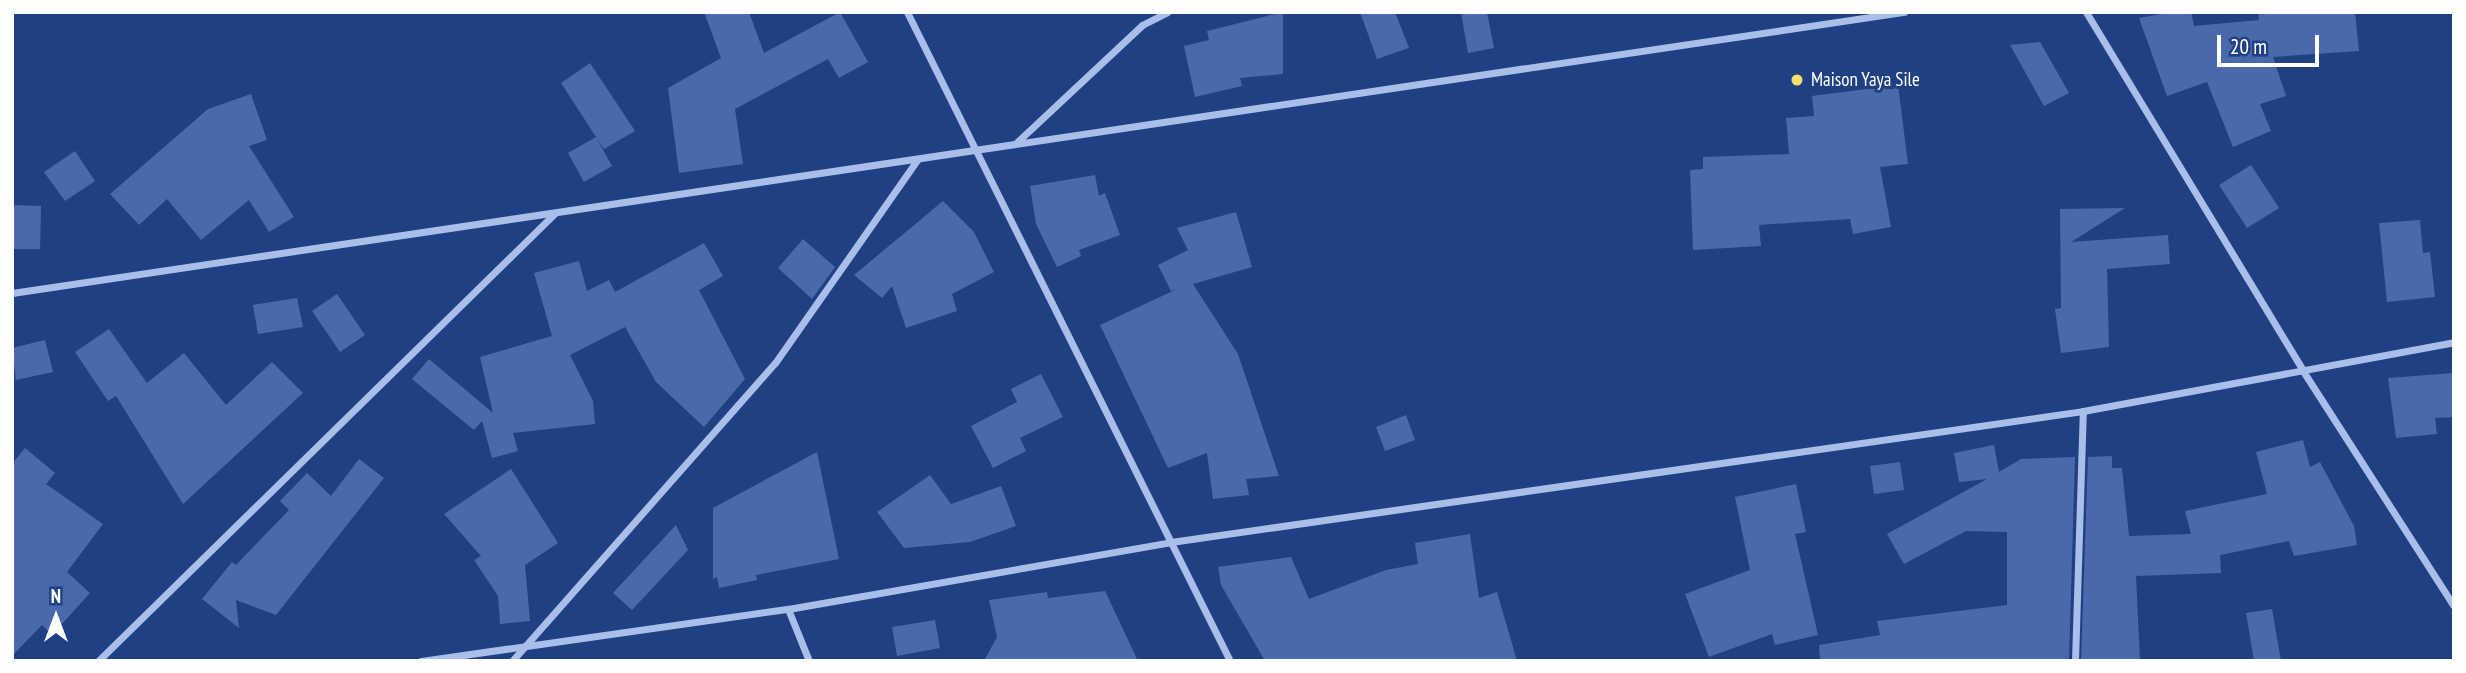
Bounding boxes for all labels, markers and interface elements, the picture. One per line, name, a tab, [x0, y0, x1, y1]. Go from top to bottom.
scale bar	[2221, 21, 2322, 65]
text: 20 m	[2230, 33, 2267, 60]
place label: Maison Yaya Sile	[1811, 69, 1920, 91]
marker: Maison Yaya Sile	[1789, 72, 1805, 88]
north arrow	[21, 582, 91, 652]
text: N	[51, 584, 61, 608]

